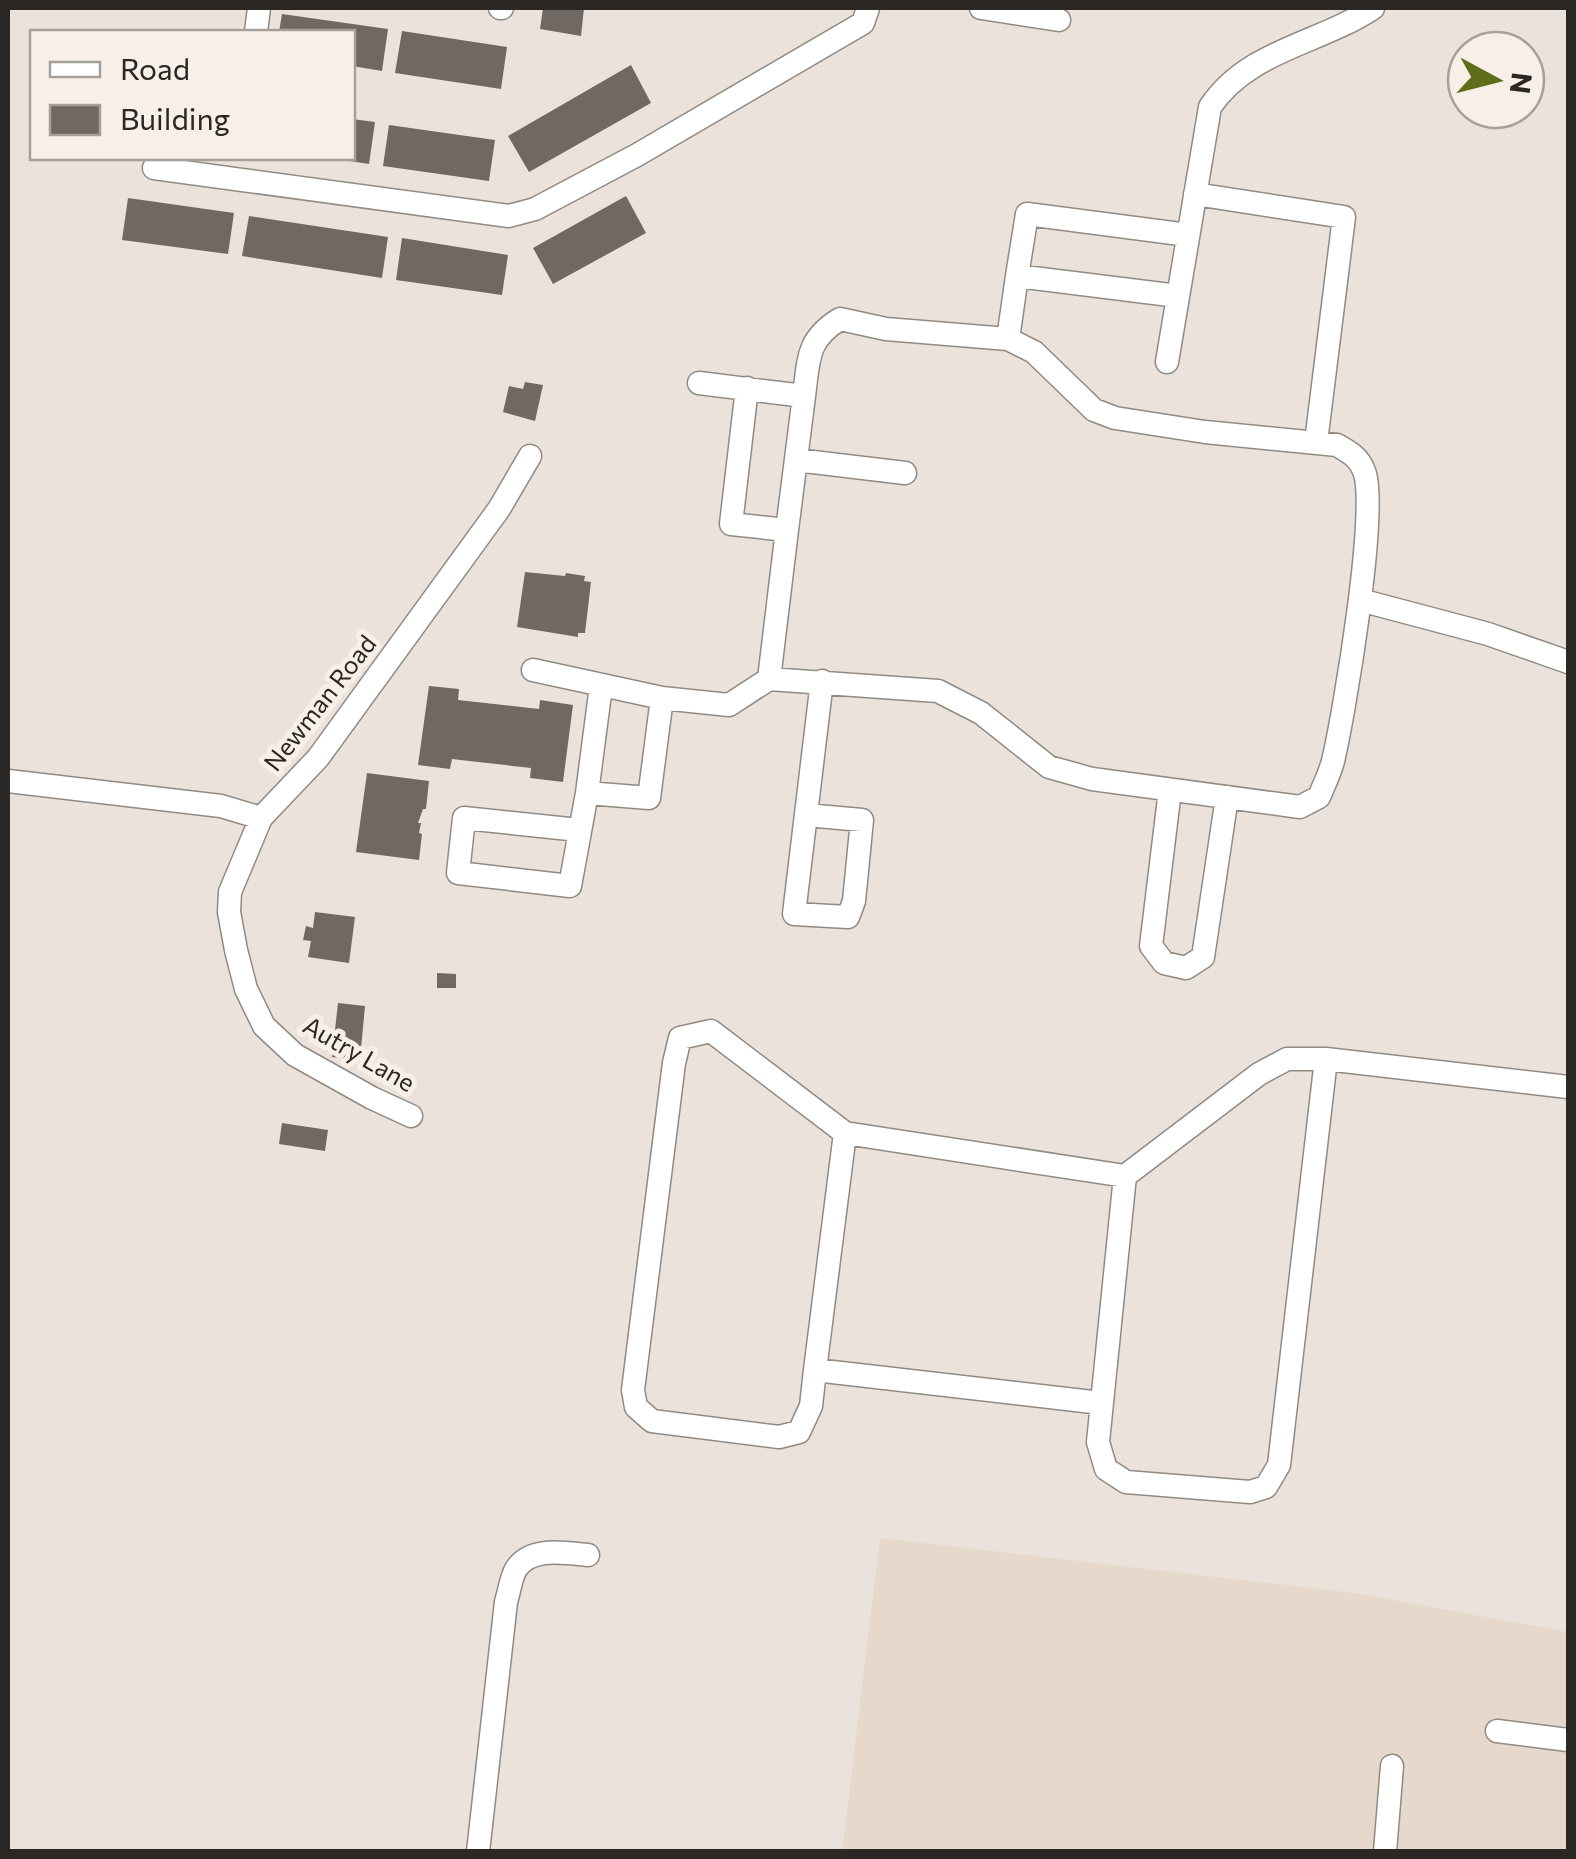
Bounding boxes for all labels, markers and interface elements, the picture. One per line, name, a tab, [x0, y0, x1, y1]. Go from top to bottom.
legend	[30, 30, 355, 160]
north arrow	[1446, 30, 1546, 130]
text: Road	[120, 49, 190, 86]
text: N	[1504, 71, 1540, 96]
text: Building	[120, 99, 230, 136]
street label: Newman Road	[257, 628, 382, 776]
street label: Autry Lane	[298, 1009, 421, 1097]

